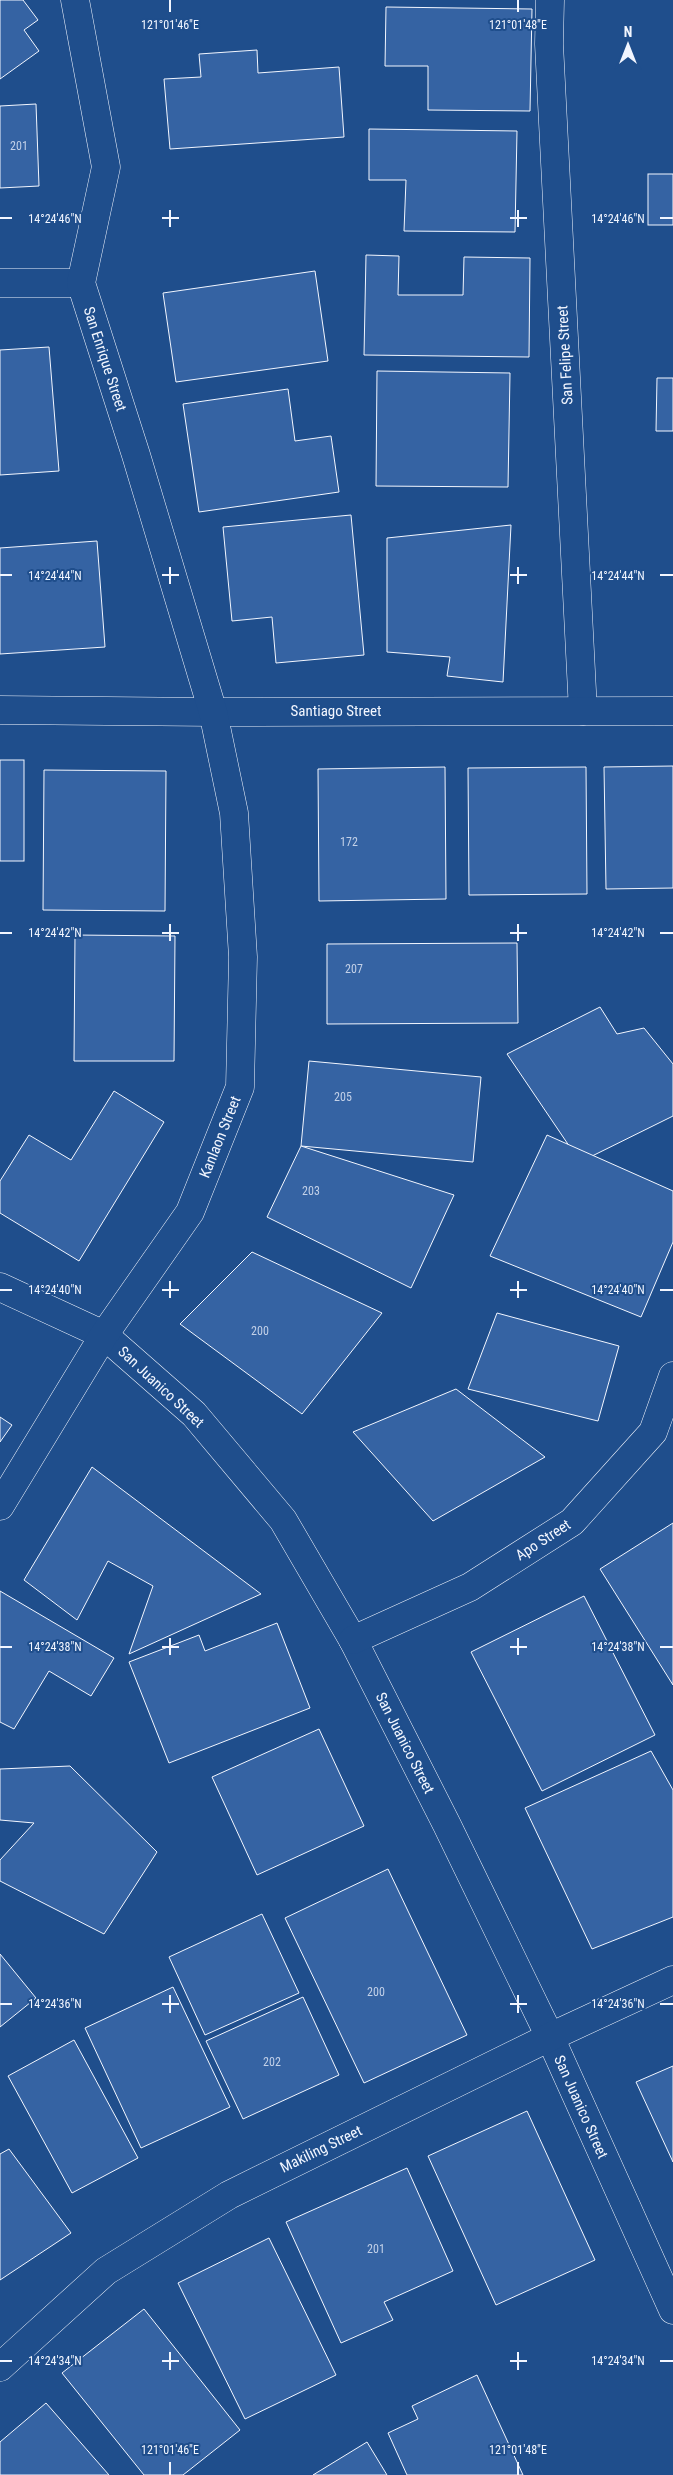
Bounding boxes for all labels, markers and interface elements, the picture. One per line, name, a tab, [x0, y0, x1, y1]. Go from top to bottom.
text: 121°01'46"E	[141, 18, 199, 32]
text: 121°01'48"E	[489, 18, 547, 32]
north arrow	[603, 20, 653, 70]
text: N	[624, 24, 632, 40]
house number: 201	[10, 139, 28, 153]
text: 14°24'46"N	[28, 212, 82, 226]
text: 14°24'46"N	[591, 212, 645, 226]
street label: San Enrique Street	[80, 304, 130, 414]
street label: San Felipe Street	[553, 305, 577, 405]
text: 14°24'44"N	[28, 569, 82, 583]
text: 14°24'44"N	[591, 569, 645, 583]
street label: Santiago Street	[291, 702, 381, 720]
house number: 172	[340, 835, 358, 849]
text: 14°24'42"N	[28, 926, 82, 940]
text: 14°24'42"N	[591, 926, 645, 940]
house number: 207	[345, 962, 363, 976]
house number: 205	[334, 1090, 352, 1104]
street label: Kanlaon Street	[195, 1093, 245, 1181]
house number: 203	[302, 1184, 320, 1198]
text: 14°24'40"N	[28, 1283, 82, 1297]
text: 14°24'40"N	[591, 1283, 645, 1297]
house number: 200	[251, 1324, 269, 1338]
street label: San Juanico Street	[114, 1343, 208, 1431]
street label: Apo Street	[512, 1516, 574, 1564]
text: 14°24'38"N	[28, 1640, 82, 1654]
text: 14°24'38"N	[591, 1640, 645, 1654]
street label: San Juanico Street	[372, 1689, 438, 1797]
house number: 200	[367, 1985, 385, 1999]
text: 14°24'36"N	[28, 1997, 82, 2011]
text: 14°24'36"N	[591, 1997, 645, 2011]
street label: San Juanico Street	[550, 2053, 612, 2161]
house number: 202	[263, 2055, 281, 2069]
street label: Makiling Street	[277, 2121, 365, 2177]
house number: 201	[367, 2242, 385, 2256]
text: 14°24'34"N	[28, 2354, 82, 2368]
text: 14°24'34"N	[591, 2354, 645, 2368]
text: 121°01'46"E	[141, 2443, 199, 2457]
text: 121°01'48"E	[489, 2443, 547, 2457]

